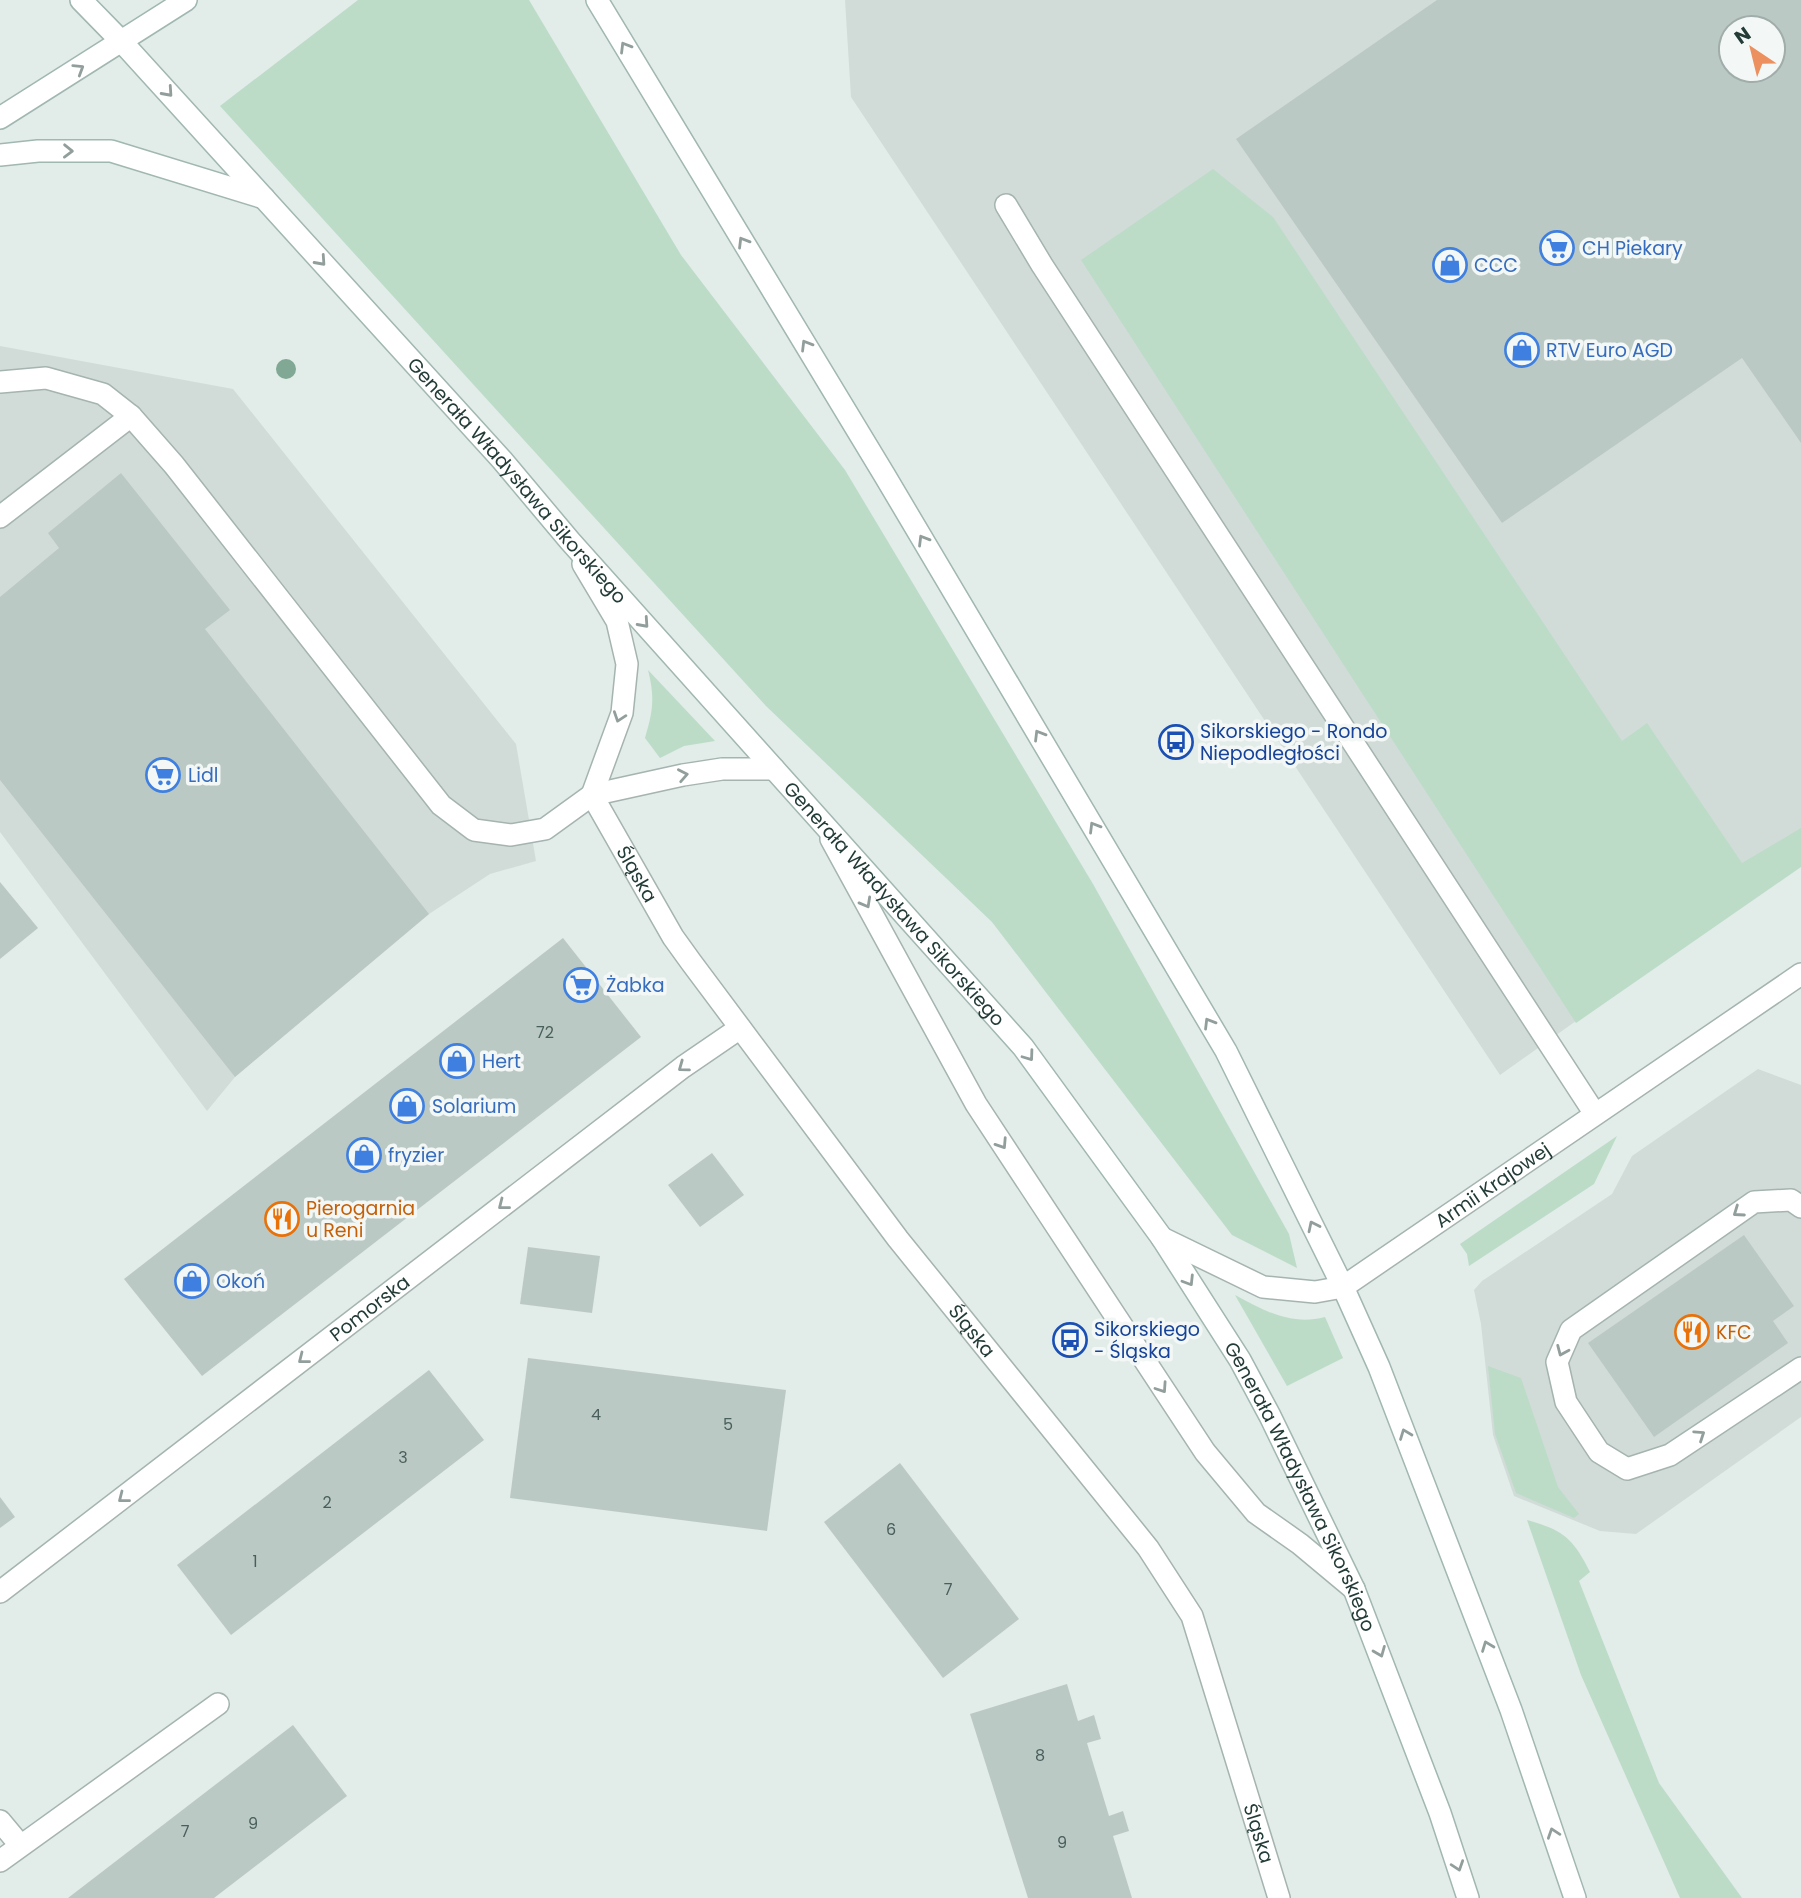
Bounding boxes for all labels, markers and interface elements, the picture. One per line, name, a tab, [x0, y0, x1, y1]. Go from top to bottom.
north arrow	[1717, 14, 1787, 84]
text: N	[1729, 20, 1756, 51]
one-way arrow	[621, 42, 634, 55]
one-way arrow	[71, 65, 84, 78]
one-way arrow	[160, 84, 173, 97]
one-way arrow	[63, 144, 74, 159]
supermarket icon: CH Piekary	[1538, 229, 1576, 267]
place label: CH Piekary	[1582, 235, 1683, 262]
one-way arrow	[739, 236, 752, 249]
shop icon: CCC	[1431, 246, 1469, 284]
place label: CCC	[1474, 252, 1518, 279]
one-way arrow	[313, 253, 325, 266]
shop icon: RTV Euro AGD	[1503, 331, 1541, 369]
place label: RTV Euro AGD	[1546, 337, 1673, 364]
one-way arrow	[801, 339, 814, 352]
street label: Generała Władysława Sikorskiego	[401, 351, 633, 609]
one-way arrow	[918, 534, 931, 547]
one-way arrow	[636, 614, 648, 627]
one-way arrow	[613, 710, 627, 722]
place label: Sikorskiego - Rondo Niepodległości	[1200, 718, 1388, 767]
bus stop icon: Sikorskiego - Rondo Niepodległości	[1157, 723, 1195, 761]
one-way arrow	[1035, 730, 1048, 743]
supermarket icon: Lidl	[144, 756, 182, 794]
place label: Lidl	[188, 762, 218, 789]
one-way arrow	[677, 769, 689, 784]
street label: Generała Władysława Sikorskiego	[778, 775, 1011, 1032]
one-way arrow	[1089, 822, 1102, 835]
street label: Śląska	[610, 841, 664, 907]
one-way arrow	[858, 896, 871, 908]
supermarket icon: Żabka	[562, 966, 600, 1004]
place label: Żabka	[606, 972, 665, 999]
one-way arrow	[1205, 1018, 1218, 1031]
house number: 72	[536, 1021, 554, 1044]
shop icon: Hert	[438, 1042, 476, 1080]
place label: Hert	[482, 1048, 521, 1075]
one-way arrow	[1021, 1048, 1033, 1061]
one-way arrow	[679, 1059, 691, 1071]
shop icon: Solarium	[388, 1087, 426, 1125]
place label: Solarium	[432, 1093, 516, 1120]
shop icon: fryzier	[345, 1136, 383, 1174]
one-way arrow	[993, 1136, 1006, 1149]
street label: Armii Krajowej	[1429, 1136, 1556, 1234]
place label: fryzier	[388, 1142, 444, 1169]
place label: Pierogarnia u Reni	[306, 1195, 415, 1244]
one-way arrow	[498, 1197, 511, 1210]
restaurant icon: Pierogarnia u Reni	[263, 1200, 301, 1238]
one-way arrow	[1733, 1204, 1746, 1216]
one-way arrow	[1307, 1221, 1321, 1233]
shop icon: Okoń	[173, 1262, 211, 1300]
place label: Okoń	[216, 1268, 265, 1295]
street label: Pomorska	[324, 1268, 415, 1348]
one-way arrow	[1181, 1274, 1194, 1287]
street label: Śląska	[942, 1298, 1002, 1363]
restaurant icon: KFC	[1673, 1313, 1711, 1351]
place label: Sikorskiego - Śląska	[1094, 1316, 1200, 1365]
place label: KFC	[1716, 1319, 1752, 1346]
bus stop icon: Sikorskiego - Śląska	[1051, 1321, 1089, 1359]
street label: Generała Władysława Sikorskiego	[1218, 1336, 1383, 1636]
one-way arrow	[1556, 1343, 1570, 1356]
one-way arrow	[298, 1350, 311, 1363]
one-way arrow	[1154, 1380, 1166, 1393]
house number: 4	[591, 1403, 601, 1426]
house number: 5	[723, 1413, 733, 1436]
one-way arrow	[1399, 1428, 1413, 1440]
one-way arrow	[1692, 1431, 1705, 1443]
house number: 3	[398, 1446, 408, 1469]
one-way arrow	[118, 1489, 131, 1502]
house number: 2	[322, 1491, 332, 1514]
house number: 6	[886, 1518, 896, 1541]
house number: 1	[252, 1550, 258, 1573]
house number: 7	[944, 1578, 953, 1601]
one-way arrow	[1481, 1641, 1495, 1653]
one-way arrow	[1371, 1646, 1385, 1658]
house number: 8	[1035, 1744, 1045, 1767]
street label: Śląska	[1237, 1800, 1281, 1867]
house number: 9	[248, 1812, 258, 1835]
house number: 7	[181, 1820, 190, 1843]
one-way arrow	[1547, 1828, 1561, 1840]
house number: 9	[1057, 1831, 1067, 1854]
one-way arrow	[1450, 1859, 1464, 1871]

